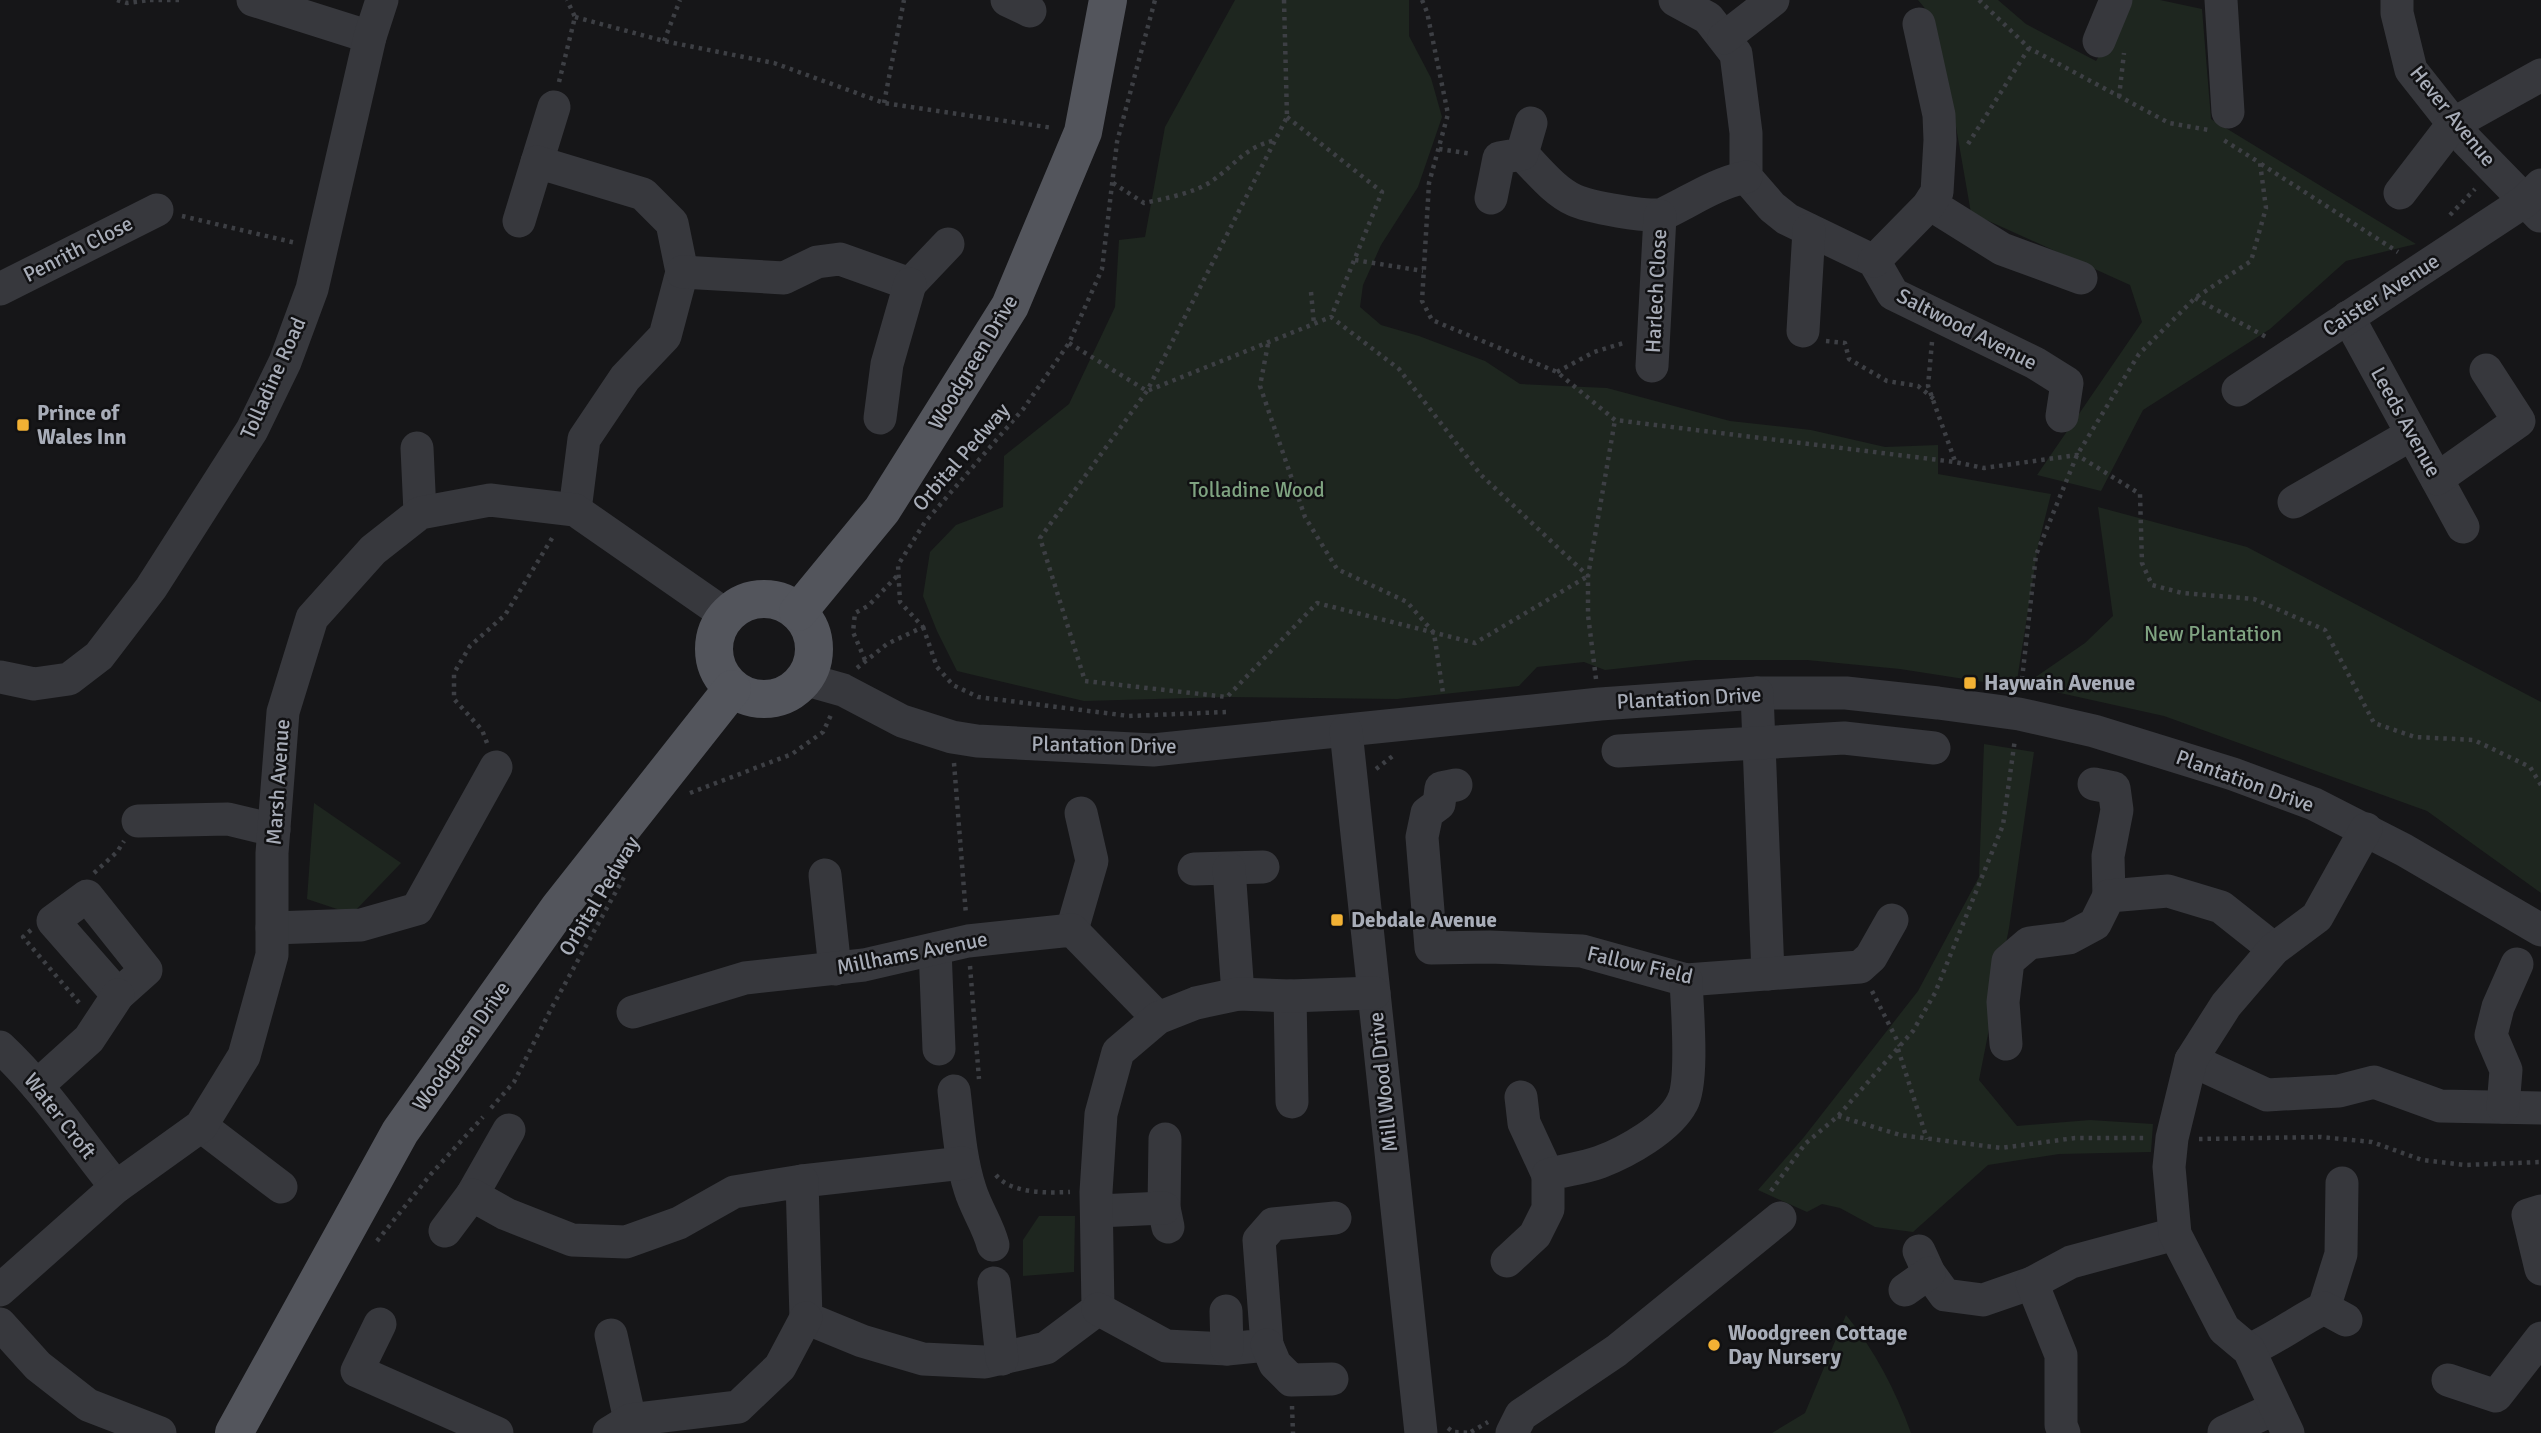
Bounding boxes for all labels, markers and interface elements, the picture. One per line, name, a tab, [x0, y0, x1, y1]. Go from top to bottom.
street label: Hever Avenue	[2404, 60, 2502, 172]
street label: Penrith Close	[19, 210, 137, 288]
street label: Harlech Close	[1640, 228, 1672, 354]
street label: Caister Avenue	[2318, 248, 2444, 342]
street label: Saltwood Avenue	[1893, 283, 2041, 375]
street label: Woodgreen Drive	[923, 290, 1023, 434]
street label: Tolladine Road	[235, 313, 311, 443]
street label: Leeds Avenue	[2365, 362, 2447, 482]
street label: Orbital Pedway	[907, 397, 1015, 517]
place label: Prince of Wales Inn	[37, 400, 126, 450]
marker: Prince of Wales Inn	[15, 417, 31, 433]
park label: Tolladine Wood	[1189, 477, 1325, 503]
park label: New Plantation	[2144, 621, 2282, 647]
place label: Haywain Avenue	[1984, 670, 2135, 696]
marker: Haywain Avenue	[1962, 675, 1978, 691]
street label: Plantation Drive	[1616, 681, 1762, 715]
street label: Marsh Avenue	[261, 718, 295, 846]
street label: Plantation Drive	[1031, 731, 1177, 759]
street label: Plantation Drive	[2172, 744, 2318, 818]
street label: Orbital Pedway	[553, 831, 645, 961]
place label: Debdale Avenue	[1351, 907, 1497, 933]
marker: Debdale Avenue	[1329, 912, 1345, 928]
street label: Millhams Avenue	[834, 926, 990, 980]
street label: Fallow Field	[1585, 940, 1695, 990]
street label: Woodgreen Drive	[407, 976, 515, 1116]
street label: Mill Wood Drive	[1363, 1011, 1403, 1153]
street label: Water Croft	[18, 1068, 102, 1164]
place label: Woodgreen Cottage Day Nursery	[1728, 1320, 1907, 1370]
marker: Woodgreen Cottage Day Nursery	[1706, 1337, 1722, 1353]

